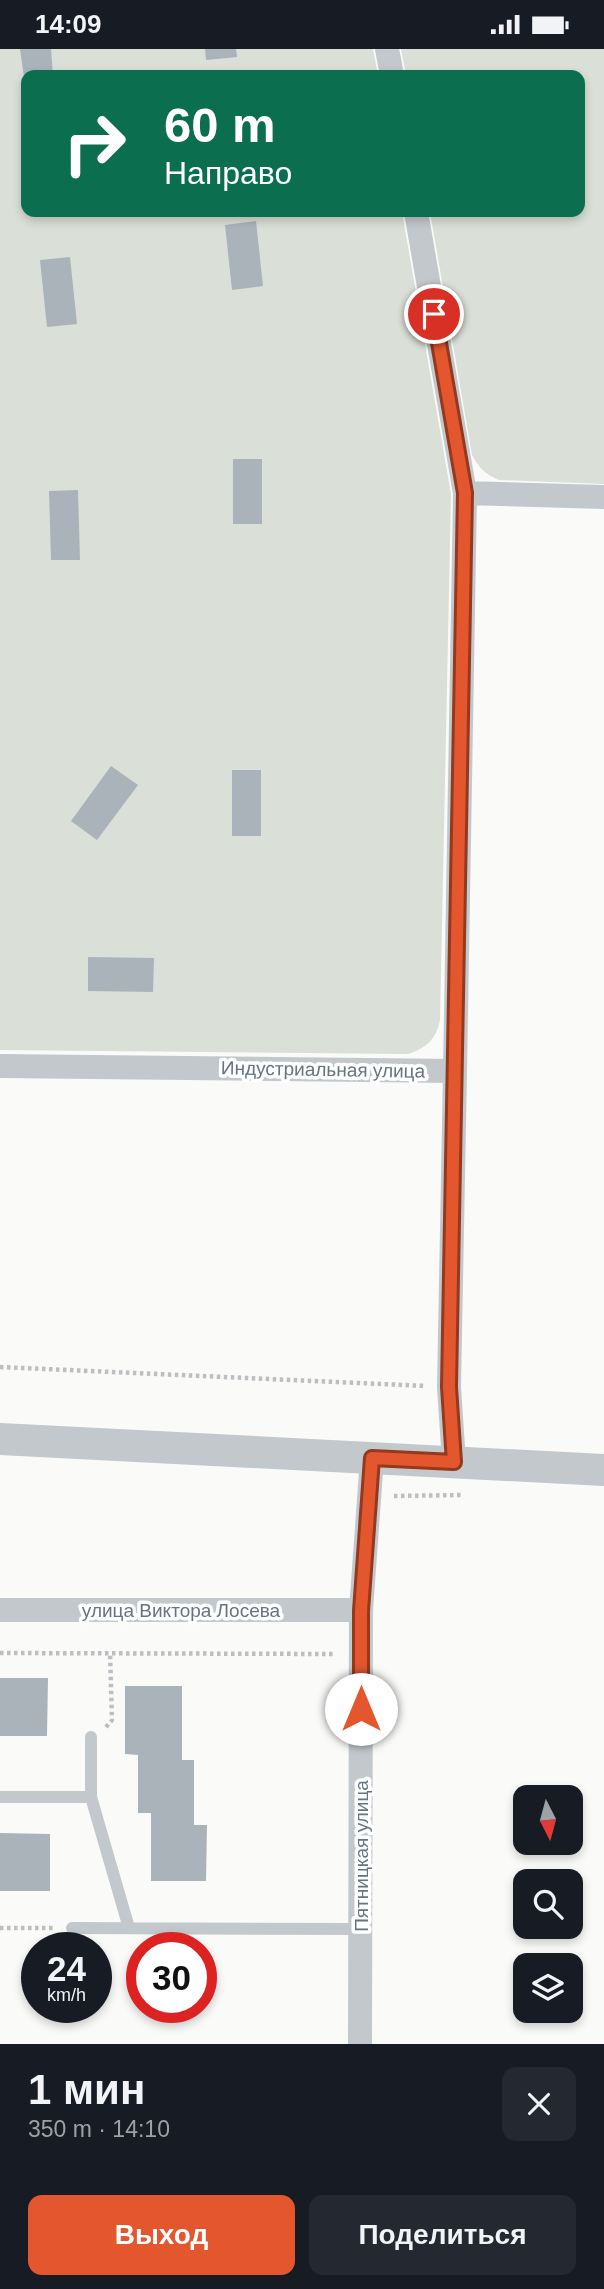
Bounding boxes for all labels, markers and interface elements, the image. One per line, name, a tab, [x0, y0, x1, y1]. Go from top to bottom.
text: 14:09	[35, 9, 102, 39]
icon: right	[49, 98, 140, 189]
text: 60 m	[164, 98, 276, 152]
text: Направо	[164, 155, 292, 191]
pin	[404, 284, 464, 344]
icon: arrive	[415, 295, 453, 333]
street label: Индустриальная улица	[221, 1057, 426, 1082]
street label: улица Виктора Лосева	[82, 1600, 281, 1621]
position arrow	[324, 1672, 398, 1746]
street label: Пятницкая улица	[351, 1780, 372, 1932]
north arrow	[513, 1785, 583, 1855]
map controls	[513, 1785, 583, 2023]
button: search	[513, 1869, 583, 1939]
speed limit sign: 30	[126, 1932, 217, 2023]
text: 24	[47, 1949, 86, 1988]
button: layers	[513, 1953, 583, 2023]
text: km/h	[47, 1985, 86, 2005]
text: 1 мин	[28, 2066, 145, 2113]
button: close	[502, 2067, 576, 2141]
text: 350 m · 14:10	[28, 2116, 170, 2142]
button: Выход	[28, 2195, 295, 2275]
button: Поделиться	[309, 2195, 576, 2275]

